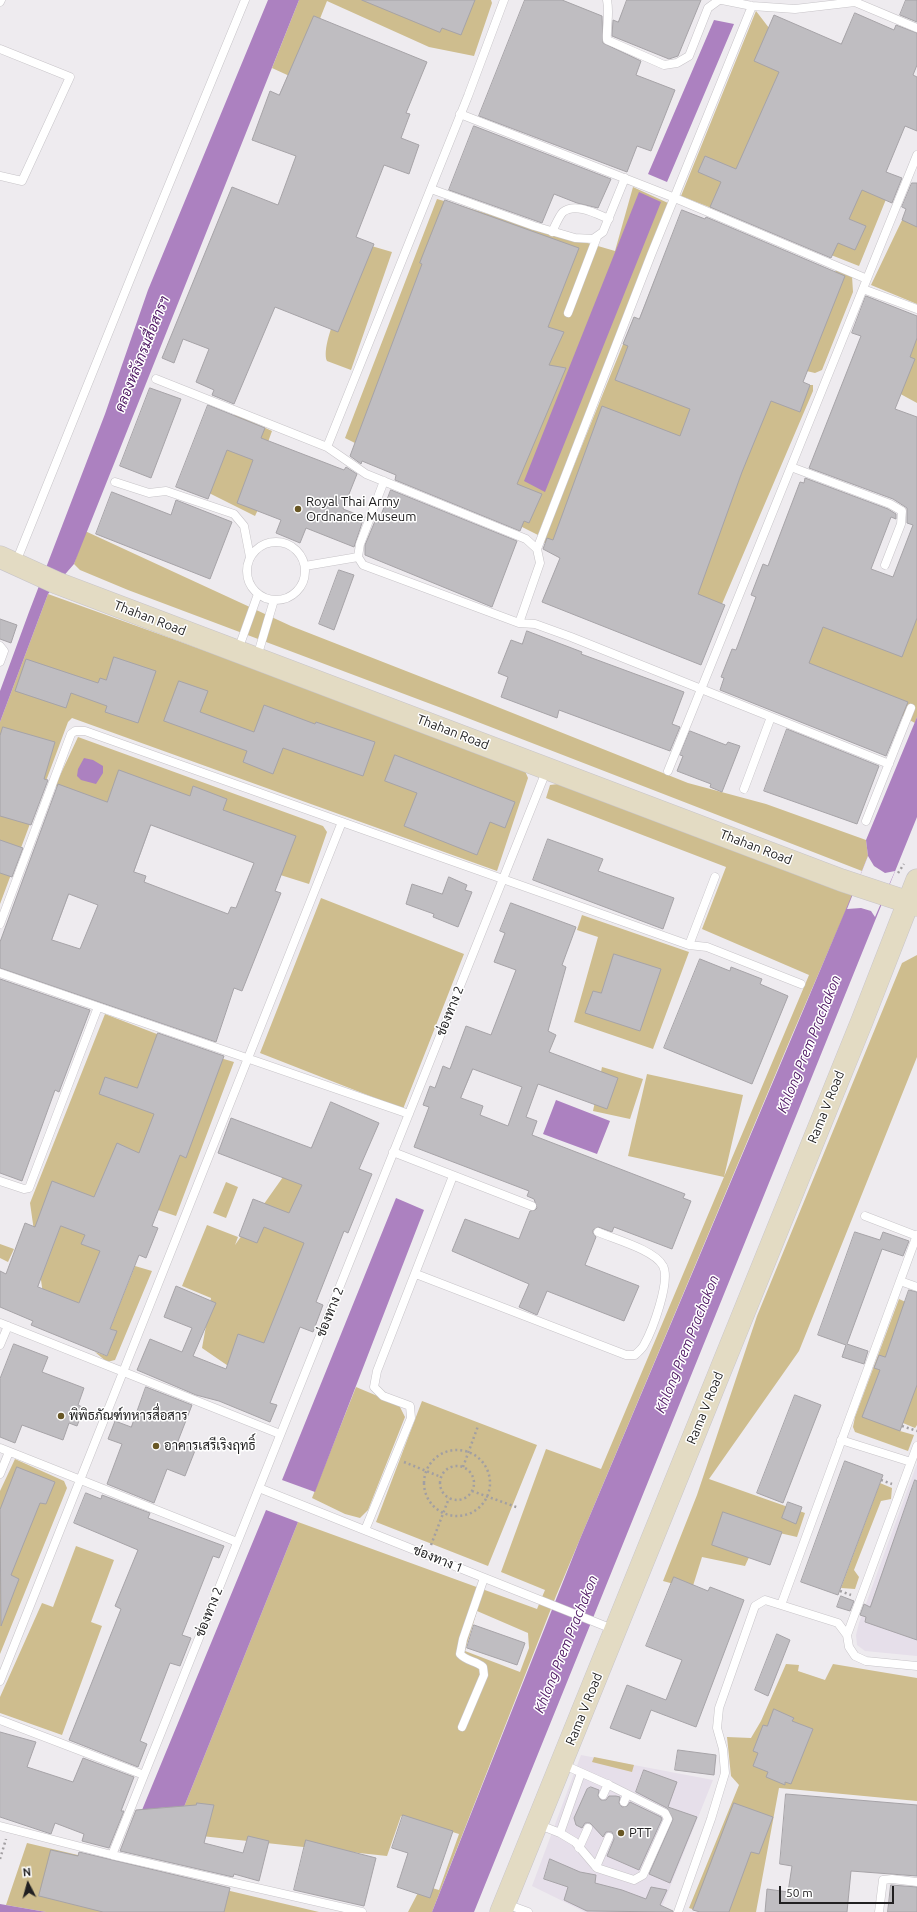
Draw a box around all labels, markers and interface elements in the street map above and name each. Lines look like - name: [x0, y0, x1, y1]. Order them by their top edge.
- water label: คลองหลังกรมสื่อสารฯ: [111, 294, 173, 414]
- place label: Royal Thai Army Ordnance Museum: [306, 494, 416, 525]
- marker: Royal Thai Army Ordnance Museum: [293, 504, 303, 514]
- street label: Thahan Road: [112, 597, 188, 639]
- street label: Thahan Road: [415, 711, 491, 753]
- street label: Thahan Road: [718, 826, 794, 868]
- water label: Khlong Prem Prachakon: [774, 973, 844, 1115]
- street label: ช่องทาง 2: [433, 984, 467, 1038]
- street label: Rama V Road: [804, 1068, 848, 1146]
- water label: Khlong Prem Prachakon: [652, 1273, 722, 1415]
- street label: ช่องทาง 2: [313, 1285, 347, 1339]
- street label: Rama V Road: [683, 1369, 727, 1447]
- place label: พิพิธภัณฑ์ทหารสื่อสาร: [69, 1408, 187, 1424]
- marker: พิพิธภัณฑ์ทหารสื่อสาร: [56, 1411, 66, 1421]
- place label: อาคารเสรีเริงฤทธิ์: [164, 1438, 256, 1454]
- marker: อาคารเสรีเริงฤทธิ์: [151, 1441, 161, 1451]
- street label: ช่องทาง 1: [411, 1542, 465, 1576]
- water label: Khlong Prem Prachakon: [531, 1573, 601, 1715]
- street label: ช่องทาง 2: [192, 1585, 226, 1639]
- street label: Rama V Road: [562, 1670, 606, 1748]
- place label: PTT: [629, 1825, 652, 1841]
- marker: PTT: [616, 1828, 626, 1838]
- north arrow: [8, 1864, 48, 1904]
- text: N: [22, 1866, 31, 1878]
- scale bar: [781, 1878, 896, 1904]
- text: 50 m: [786, 1886, 813, 1899]

